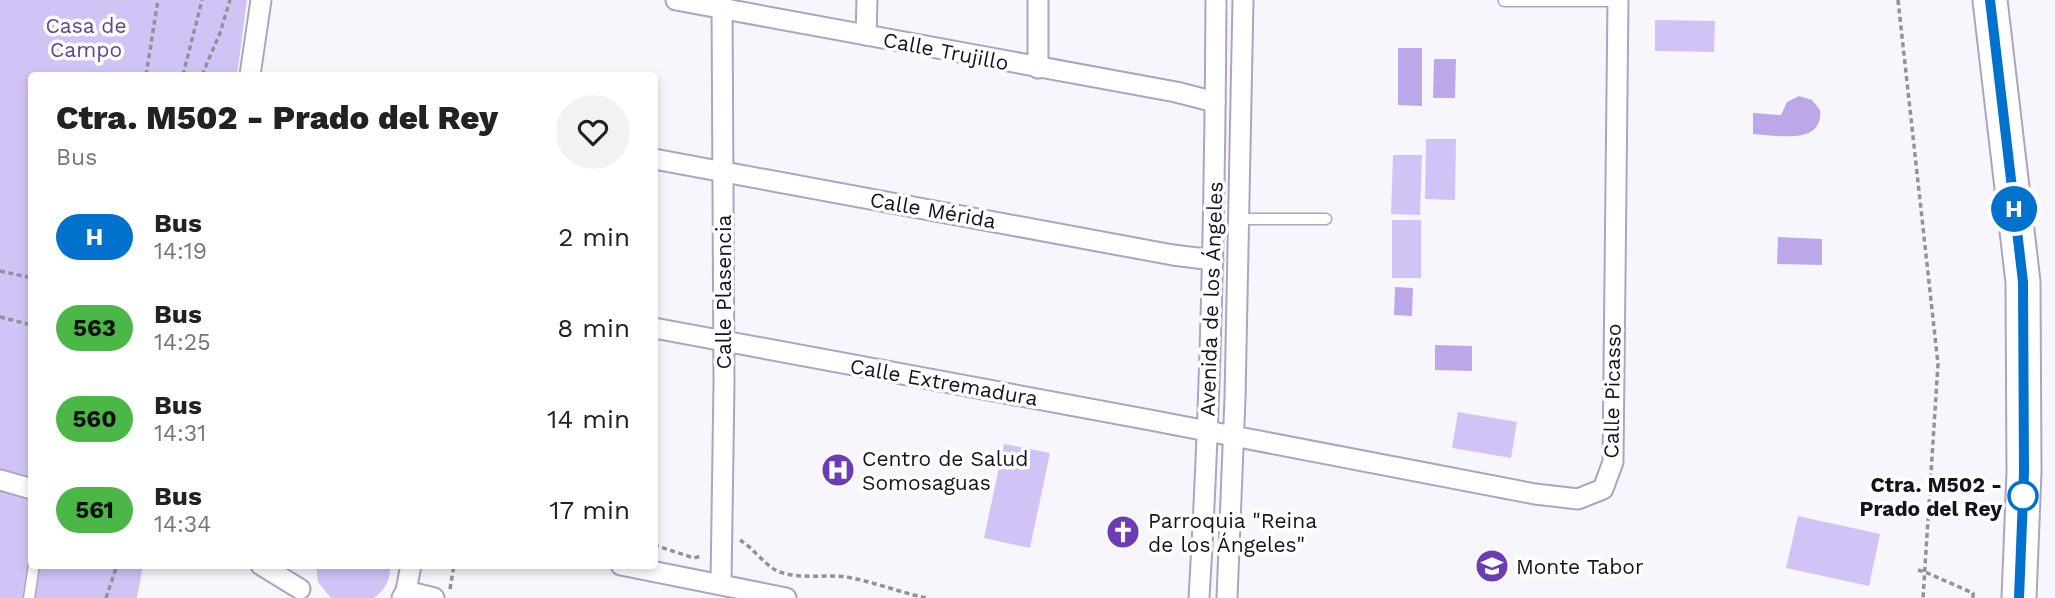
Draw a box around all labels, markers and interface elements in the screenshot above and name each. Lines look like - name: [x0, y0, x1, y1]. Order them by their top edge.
- park label: Casa de Campo: [45, 13, 127, 62]
- street label: Calle Trujillo: [881, 27, 1011, 75]
- button: heart: [556, 95, 630, 169]
- text: Ctra. M502 - Prado del Rey: [56, 98, 498, 137]
- text: Bus: [56, 144, 97, 171]
- street label: Avenida de los Ángeles: [1194, 181, 1228, 417]
- line badge: H: [1991, 186, 2037, 232]
- street label: Calle Mérida: [868, 187, 998, 233]
- text: H: [2005, 195, 2023, 223]
- text: Bus: [154, 208, 202, 238]
- street label: Calle Plasencia: [711, 214, 736, 369]
- text: 2 min: [558, 222, 630, 252]
- text: H: [86, 223, 103, 251]
- text: 14:19: [154, 238, 207, 265]
- text: Bus: [154, 299, 202, 329]
- text: 8 min: [557, 313, 630, 343]
- text: 563: [73, 314, 116, 342]
- street label: Calle Picasso: [1598, 323, 1626, 459]
- text: 14:25: [154, 329, 211, 356]
- street label: Calle Extremadura: [848, 353, 1040, 411]
- text: Bus: [154, 390, 202, 420]
- text: 14 min: [547, 404, 630, 434]
- text: 560: [72, 405, 117, 433]
- text: 14:31: [154, 420, 206, 447]
- place label: Centro de Salud Somosaguas: [862, 446, 1028, 495]
- hospital icon: Centro de Salud Somosaguas: [819, 451, 857, 489]
- place label: Ctra. M502 - Prado del Rey: [1859, 472, 2002, 521]
- text: Bus: [154, 481, 202, 511]
- marker: Ctra. M502 - Prado del Rey: [2008, 481, 2038, 511]
- text: 17 min: [549, 495, 630, 525]
- text: 561: [75, 496, 114, 524]
- place label: Parroquia "Reina de los Ángeles": [1148, 508, 1317, 557]
- text: 14:34: [154, 511, 211, 538]
- church icon: Parroquia "Reina de los Ángeles": [1104, 513, 1142, 551]
- school or university icon: Monte Tabor: [1473, 547, 1511, 585]
- place label: Monte Tabor: [1516, 554, 1644, 579]

